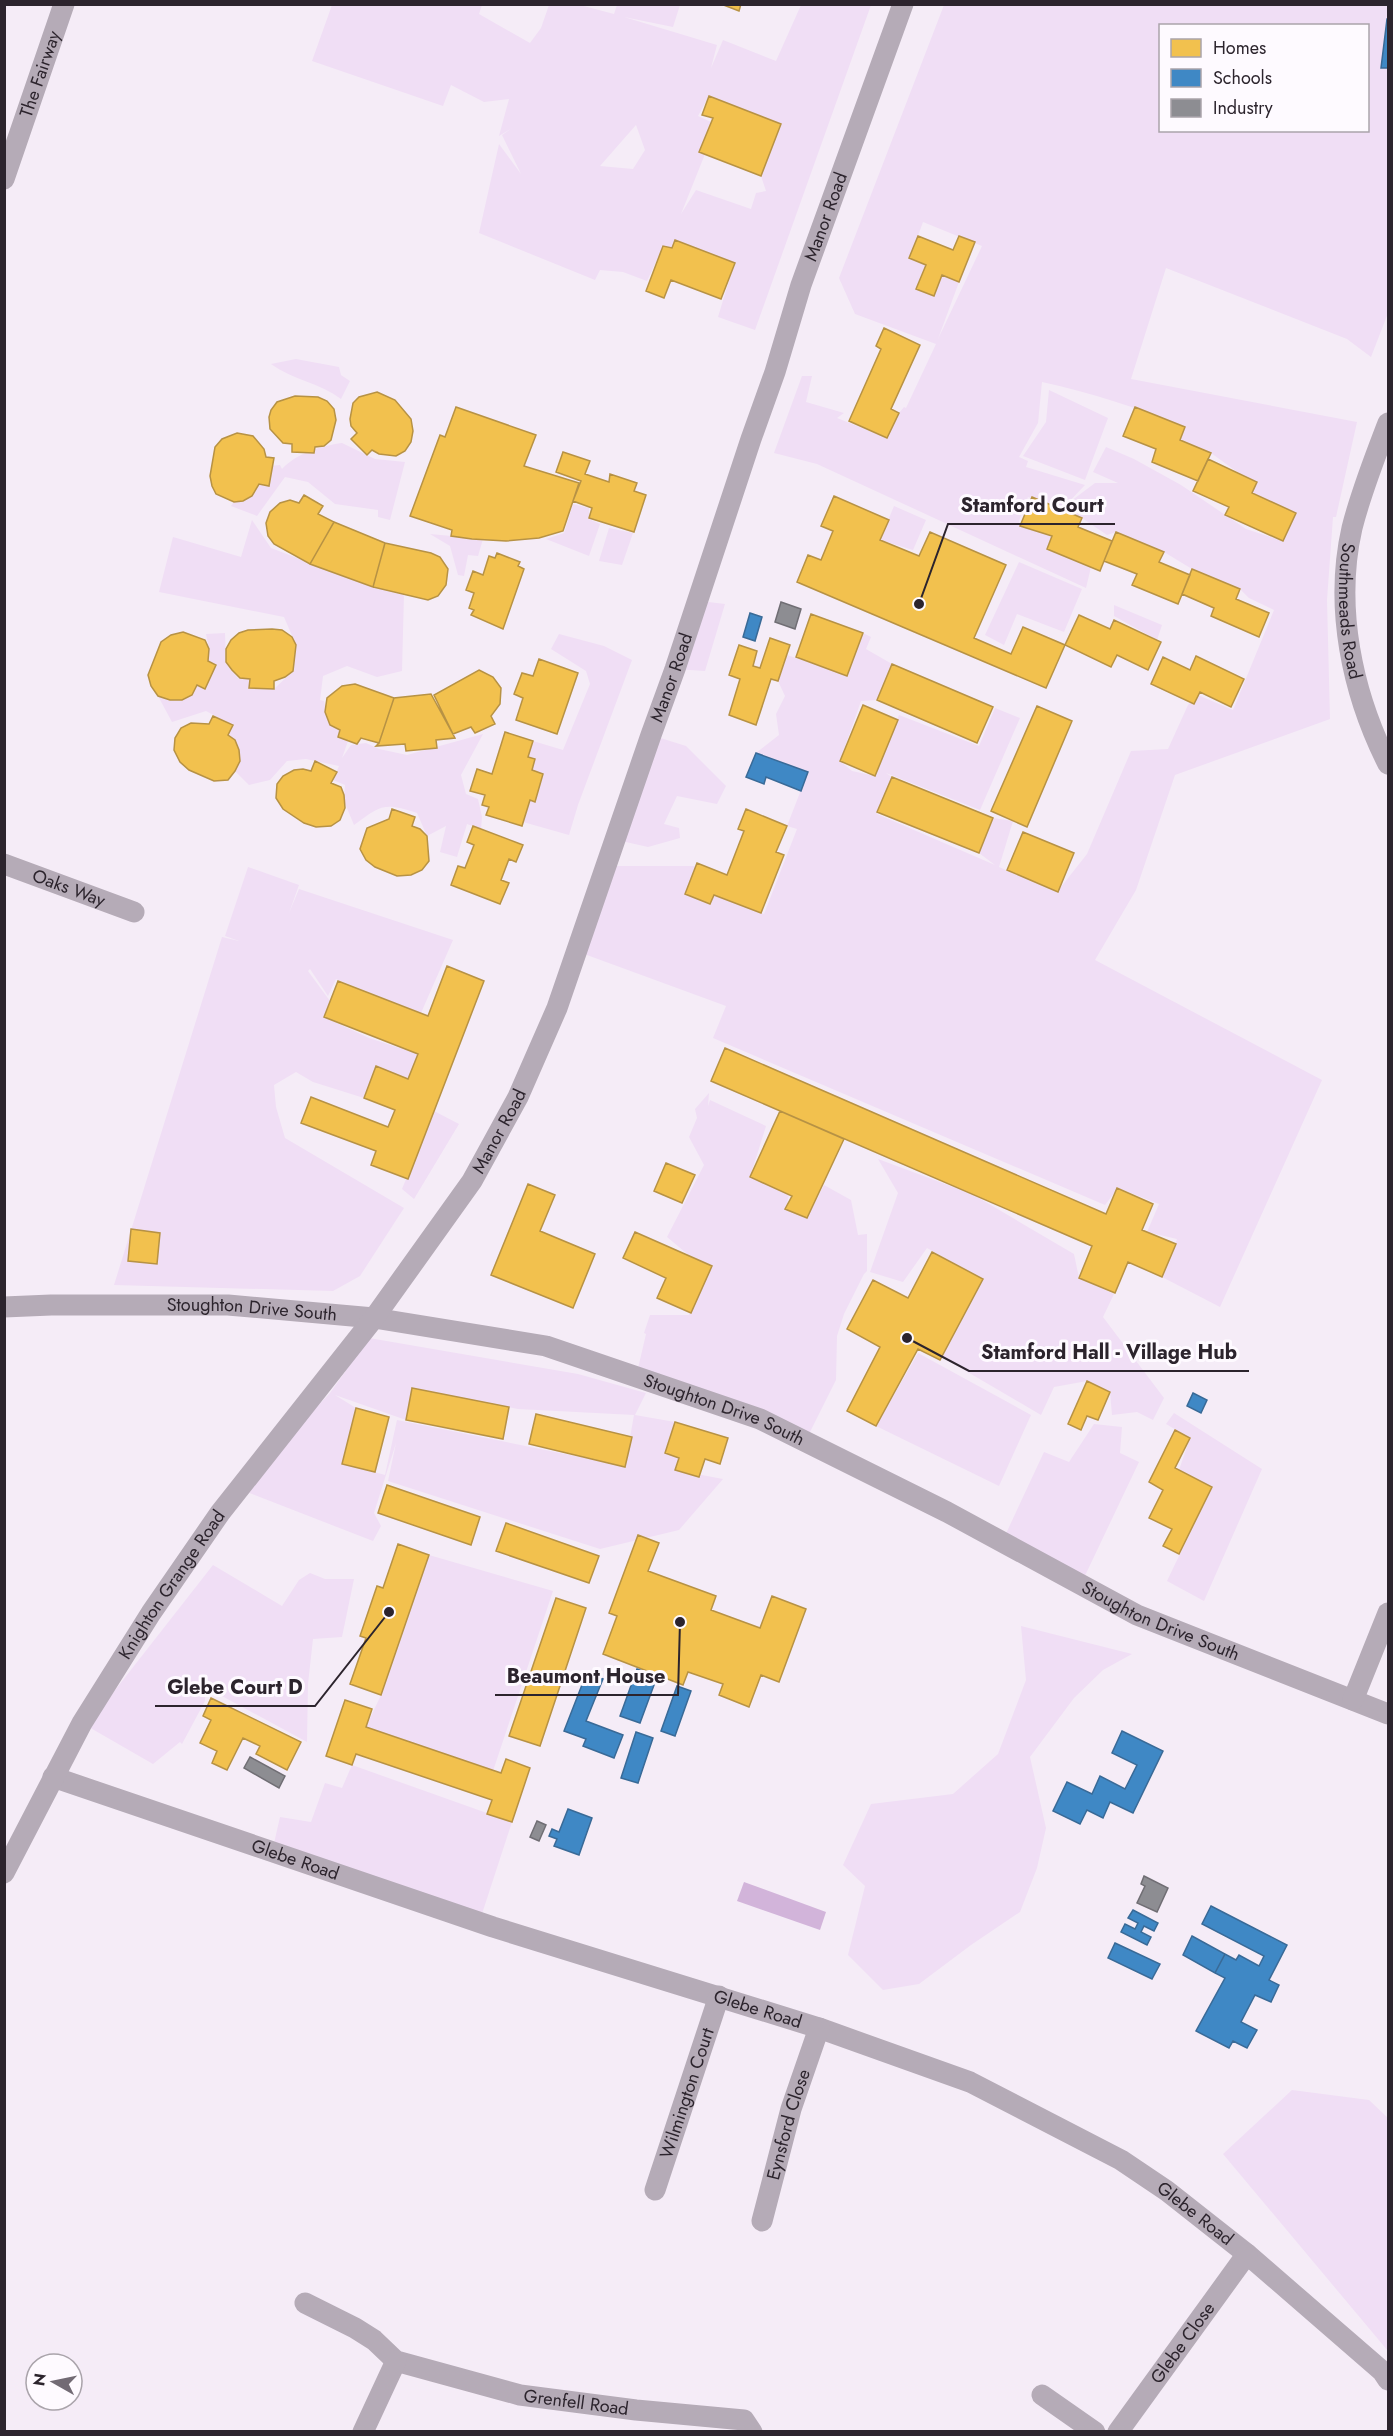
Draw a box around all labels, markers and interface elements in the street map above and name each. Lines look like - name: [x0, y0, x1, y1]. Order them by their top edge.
- legend: [1159, 24, 1369, 132]
- street label: The Fairway: [13, 27, 67, 121]
- text: Homes: [1213, 35, 1266, 61]
- text: Schools: [1213, 65, 1272, 91]
- text: Industry: [1213, 95, 1273, 121]
- street label: Manor Road: [798, 169, 854, 265]
- callout: Stamford Court: [948, 486, 1115, 524]
- text: Stamford Court: [960, 491, 1104, 520]
- street label: Southmeads Road: [1332, 541, 1369, 682]
- street label: Manor Road: [644, 630, 699, 726]
- street label: Oaks Way: [29, 863, 109, 913]
- street label: Manor Road: [465, 1085, 533, 1178]
- street label: Stoughton Drive South: [167, 1292, 338, 1328]
- callout: Stamford Hall - Village Hub: [969, 1333, 1249, 1371]
- text: Stamford Hall - Village Hub: [981, 1338, 1237, 1367]
- street label: Stoughton Drive South: [640, 1367, 809, 1452]
- street label: Knighton Grange Road: [112, 1505, 231, 1664]
- street label: Stoughton Drive South: [1077, 1574, 1243, 1667]
- callout: Beaumont House: [495, 1657, 678, 1695]
- text: Beaumont House: [507, 1662, 665, 1691]
- callout: Glebe Court D: [155, 1668, 315, 1706]
- text: Glebe Court D: [167, 1673, 303, 1702]
- street label: Glebe Road: [248, 1833, 343, 1887]
- street label: Glebe Road: [710, 1983, 805, 2035]
- street label: Wilmington Court: [653, 2024, 721, 2162]
- street label: Eynsford Close: [760, 2066, 817, 2183]
- street label: Glebe Road: [1152, 2175, 1239, 2252]
- street label: Glebe Close: [1144, 2297, 1221, 2389]
- north arrow: [24, 2352, 84, 2412]
- text: N: [27, 2372, 52, 2388]
- street label: Grenfell Road: [522, 2383, 630, 2422]

